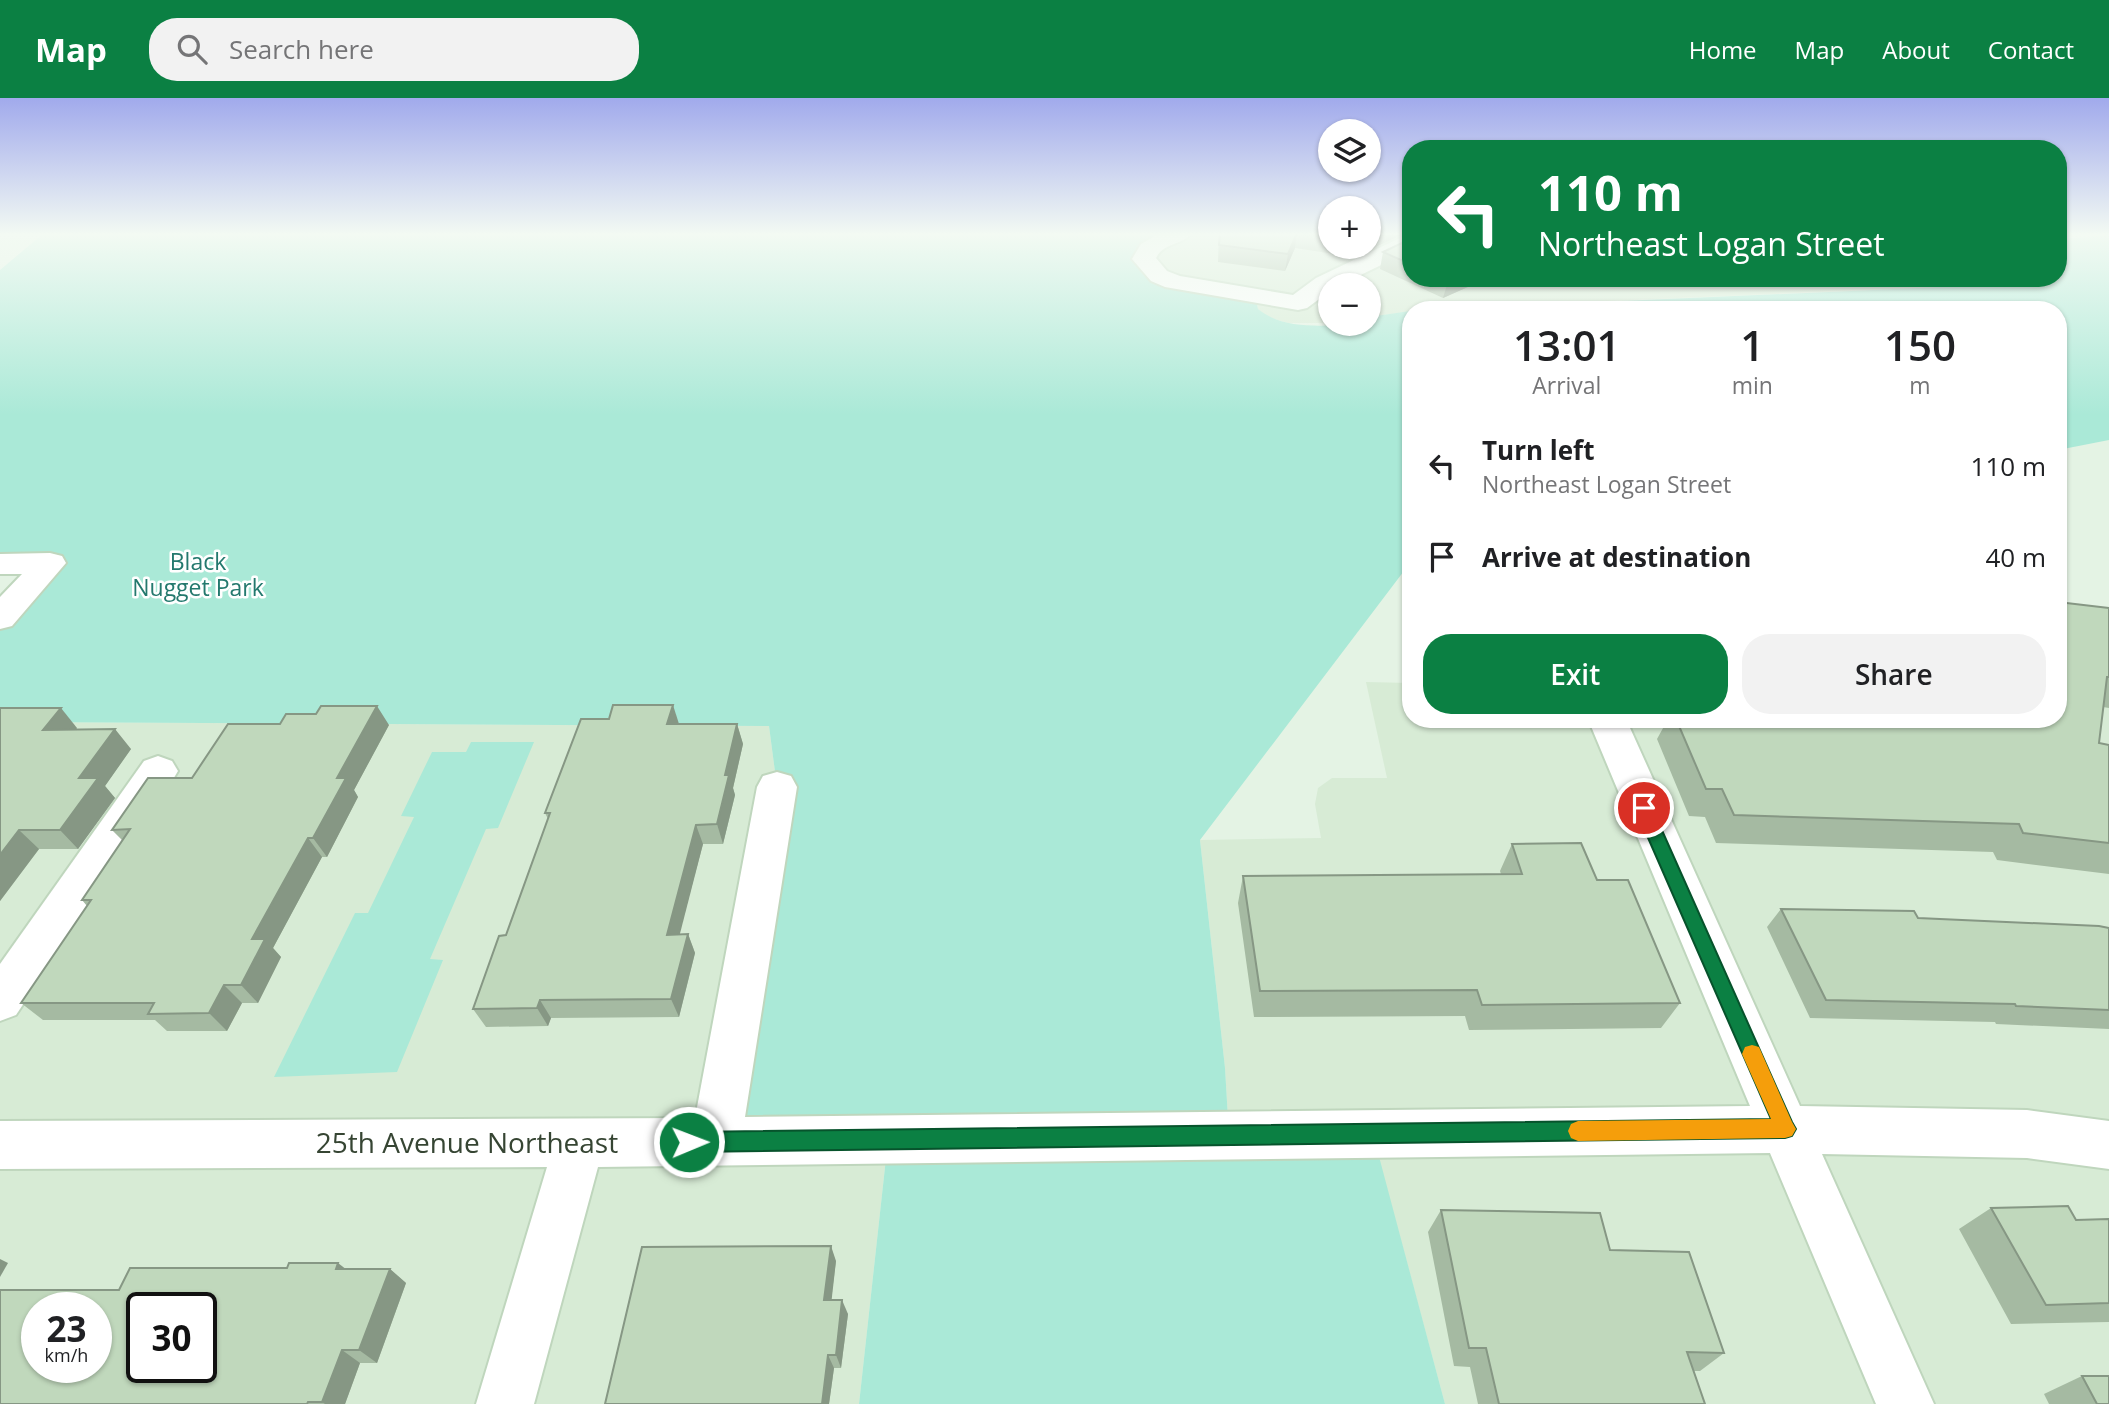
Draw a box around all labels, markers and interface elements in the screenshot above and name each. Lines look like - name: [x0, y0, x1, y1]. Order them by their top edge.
- search box: [149, 18, 639, 81]
- text: Map: [35, 27, 107, 72]
- icon: search: [173, 30, 211, 68]
- text: Search here: [229, 31, 374, 67]
- text: Home: [1689, 33, 1757, 66]
- text: Map: [1795, 33, 1844, 66]
- text: About: [1882, 33, 1950, 66]
- text: Contact: [1988, 33, 2074, 66]
- map controls: [1318, 119, 1381, 336]
- button: layers: [1318, 119, 1381, 182]
- text: 110 m: [1538, 159, 1683, 225]
- icon: left: [1423, 168, 1514, 259]
- button: +: [1318, 196, 1381, 259]
- text: Northeast Logan Street: [1538, 222, 1885, 265]
- button: −: [1318, 273, 1381, 336]
- text: 13:01: [1513, 316, 1621, 373]
- text: 1: [1740, 316, 1764, 373]
- text: 150: [1884, 316, 1956, 373]
- text: Arrival: [1532, 369, 1601, 401]
- text: min: [1732, 369, 1773, 401]
- text: m: [1909, 369, 1931, 401]
- text: Turn left: [1482, 432, 1594, 468]
- icon: left: [1423, 447, 1461, 485]
- text: 110 m: [1971, 448, 2046, 484]
- text: Northeast Logan Street: [1482, 468, 1731, 500]
- icon: arrive: [1423, 538, 1461, 576]
- text: Arrive at destination: [1482, 539, 1751, 575]
- text: 40 m: [1985, 539, 2046, 575]
- park label: Black Nugget Park: [132, 545, 264, 603]
- button: Exit: [1423, 634, 1728, 714]
- button: Share: [1742, 634, 2046, 714]
- pin: [1614, 778, 1674, 838]
- icon: arrive: [1625, 789, 1663, 827]
- position arrow: [652, 1105, 726, 1179]
- street label: 25th Avenue Northeast: [316, 1123, 618, 1161]
- speed limit sign: 30: [126, 1292, 217, 1383]
- text: 23: [46, 1305, 87, 1352]
- text: km/h: [45, 1343, 88, 1367]

